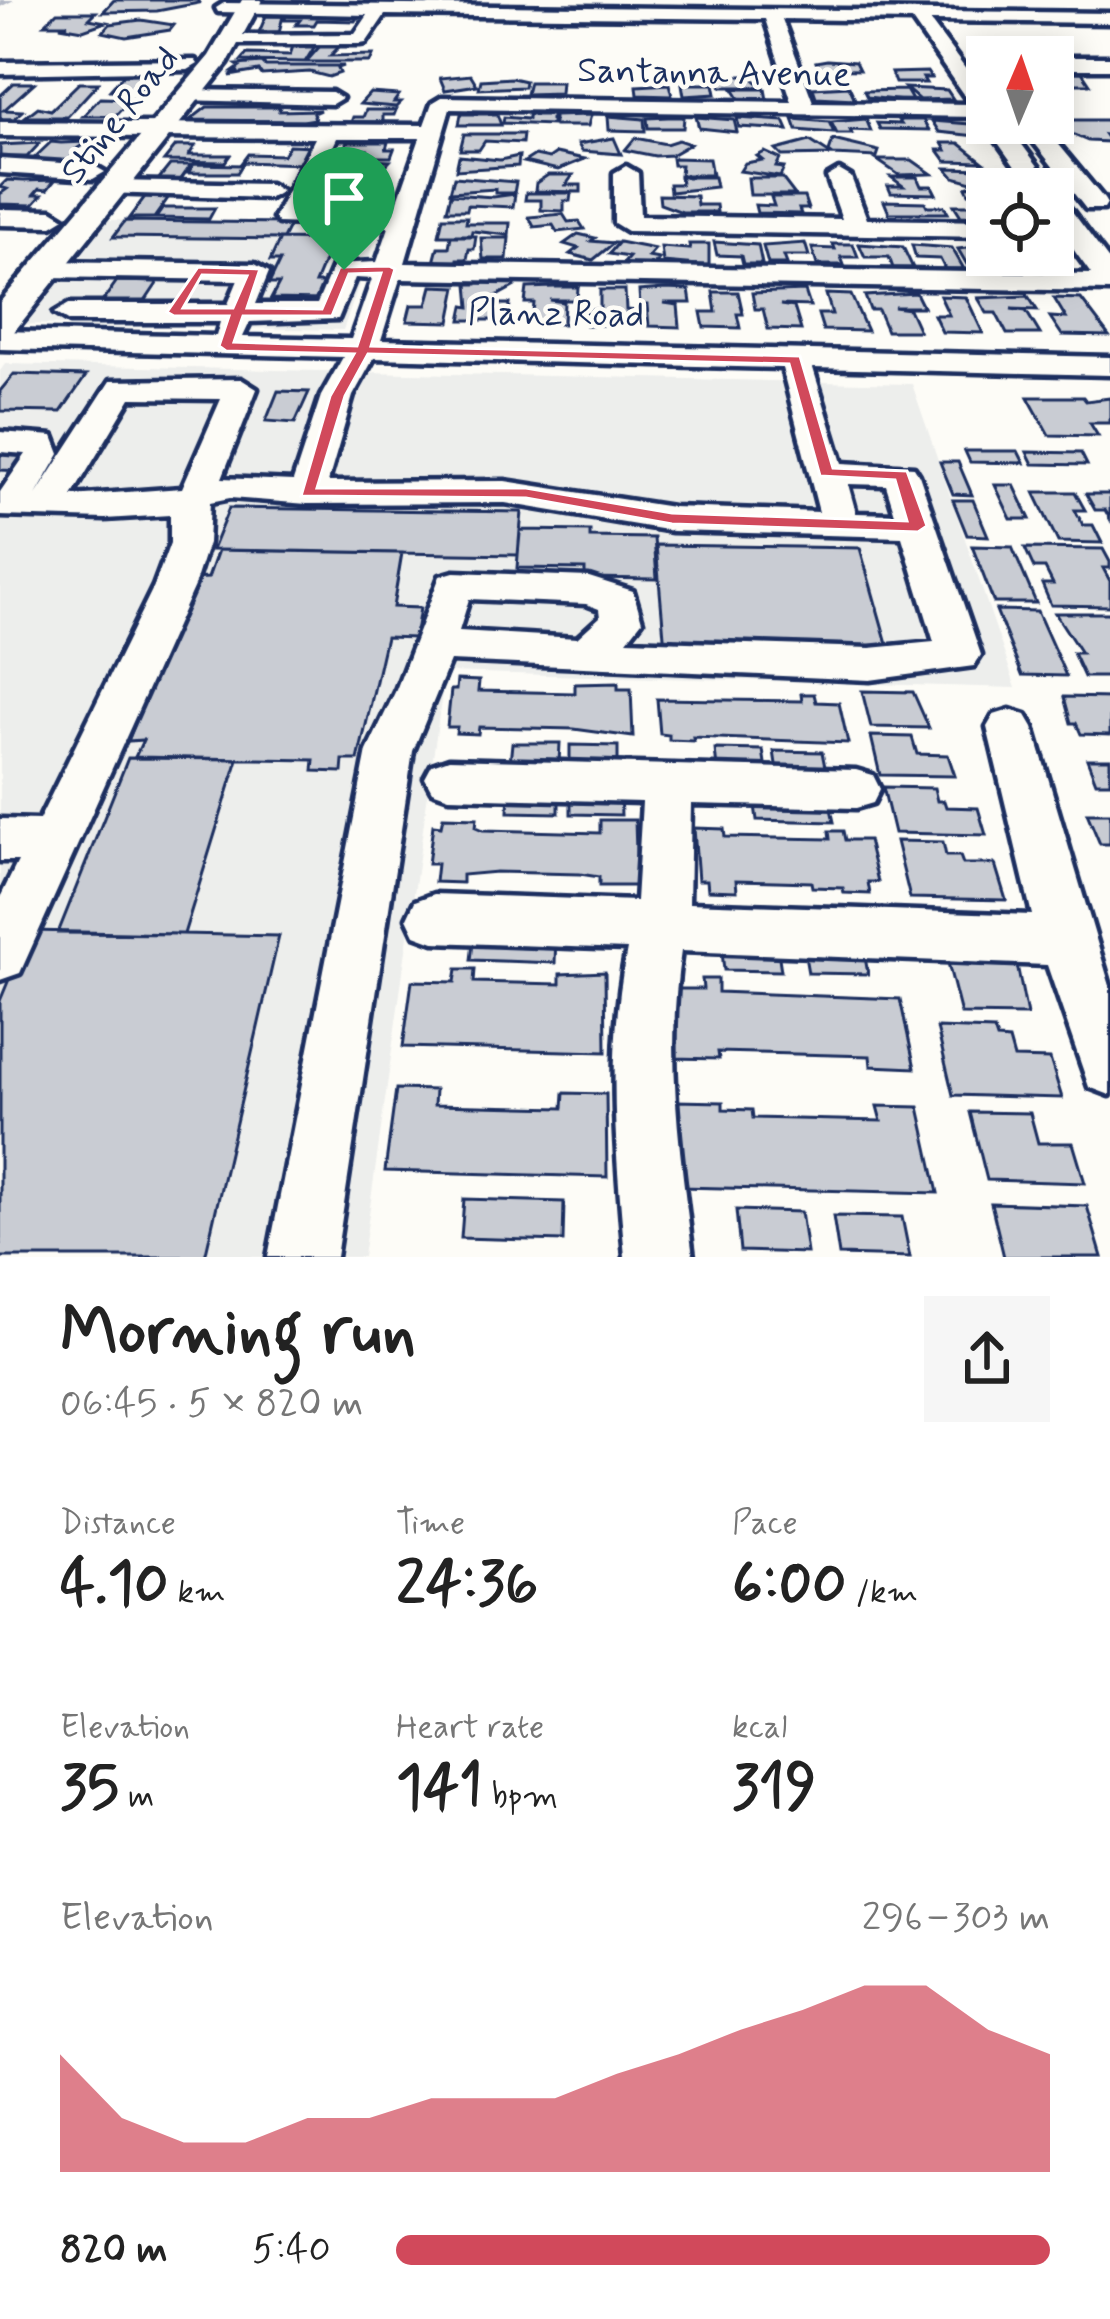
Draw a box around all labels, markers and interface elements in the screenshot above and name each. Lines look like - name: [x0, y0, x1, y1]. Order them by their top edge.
- north arrow: [966, 36, 1074, 144]
- map controls: [966, 36, 1074, 276]
- street label: Stine Road: [51, 37, 191, 195]
- street label: Santanna Avenue: [577, 48, 851, 100]
- pin: [293, 147, 395, 270]
- icon: arrive: [311, 165, 377, 231]
- button: locate: [966, 168, 1074, 276]
- street label: Planz Road: [467, 290, 645, 340]
- text: Morning run: [60, 1291, 416, 1377]
- button: share: [924, 1296, 1050, 1422]
- text: 06:45 · 5 × 820 m: [60, 1379, 363, 1430]
- text: Distance: [60, 1502, 176, 1546]
- text: Time: [396, 1502, 465, 1546]
- text: Pace: [732, 1502, 798, 1546]
- text: 4.10: [60, 1546, 169, 1625]
- text: 24:36: [396, 1546, 538, 1625]
- text: 6:00: [732, 1546, 847, 1625]
- text: km: [169, 1571, 226, 1615]
- text: /km: [847, 1571, 918, 1615]
- text: Elevation: [60, 1706, 190, 1750]
- text: Heart rate: [396, 1706, 544, 1750]
- text: kcal: [732, 1706, 787, 1750]
- text: 35: [60, 1750, 119, 1829]
- text: 141: [396, 1750, 483, 1829]
- text: 319: [732, 1750, 816, 1829]
- text: m: [119, 1775, 154, 1819]
- text: bpm: [483, 1775, 558, 1819]
- text: Elevation: [60, 1893, 214, 1944]
- text: 296–303 m: [862, 1893, 1050, 1944]
- text: 820 m: [60, 2225, 168, 2276]
- text: 5:40: [252, 2225, 331, 2276]

